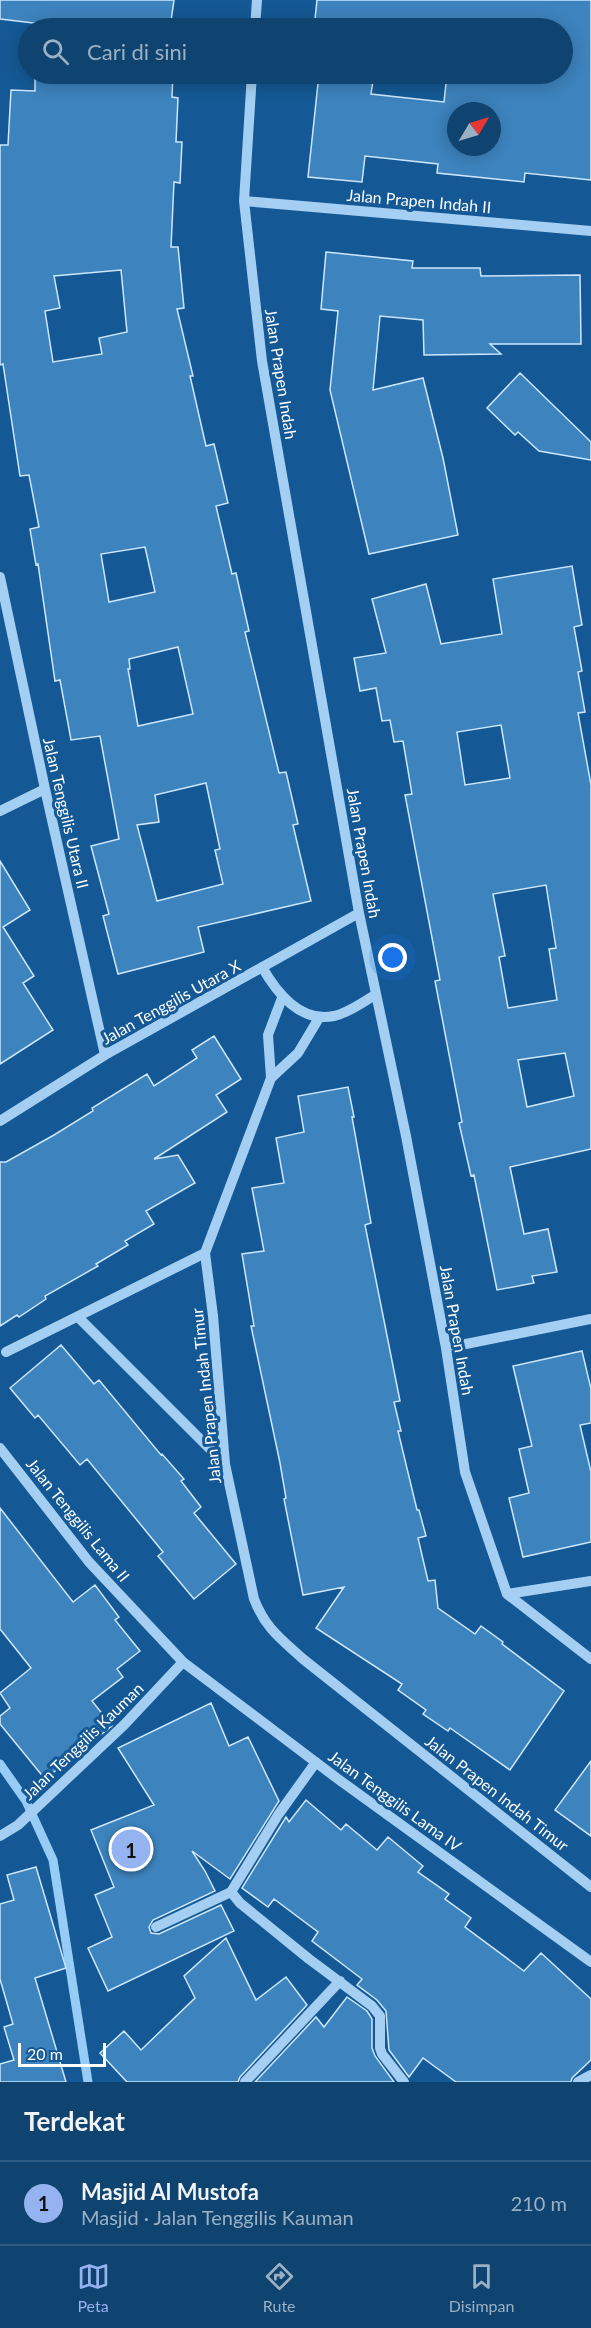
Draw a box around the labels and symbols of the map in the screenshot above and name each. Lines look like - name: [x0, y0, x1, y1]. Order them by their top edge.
- north arrow: [447, 102, 501, 156]
- street label: Jalan Prapen Indah II: [346, 185, 492, 216]
- street label: Jalan Prapen Indah: [262, 307, 301, 441]
- street label: Jalan Tenggilis Utara II: [40, 735, 93, 890]
- street label: Jalan Prapen Indah: [344, 786, 385, 919]
- your location: [378, 943, 407, 972]
- street label: Jalan Tenggilis Utara X: [98, 955, 244, 1048]
- street label: Jalan Prapen Indah: [437, 1263, 478, 1396]
- street label: Jalan Prapen Indah Timur: [187, 1307, 224, 1485]
- street label: Jalan Tenggilis Lama II: [23, 1454, 134, 1585]
- street label: Jalan Tenggilis Kauman: [18, 1678, 147, 1803]
- street label: Jalan Prapen Indah Timur: [422, 1731, 573, 1855]
- street label: Jalan Tenggilis Lama IV: [325, 1746, 465, 1855]
- pin: 1: [112, 1826, 150, 1872]
- scale bar: [18, 2040, 106, 2068]

